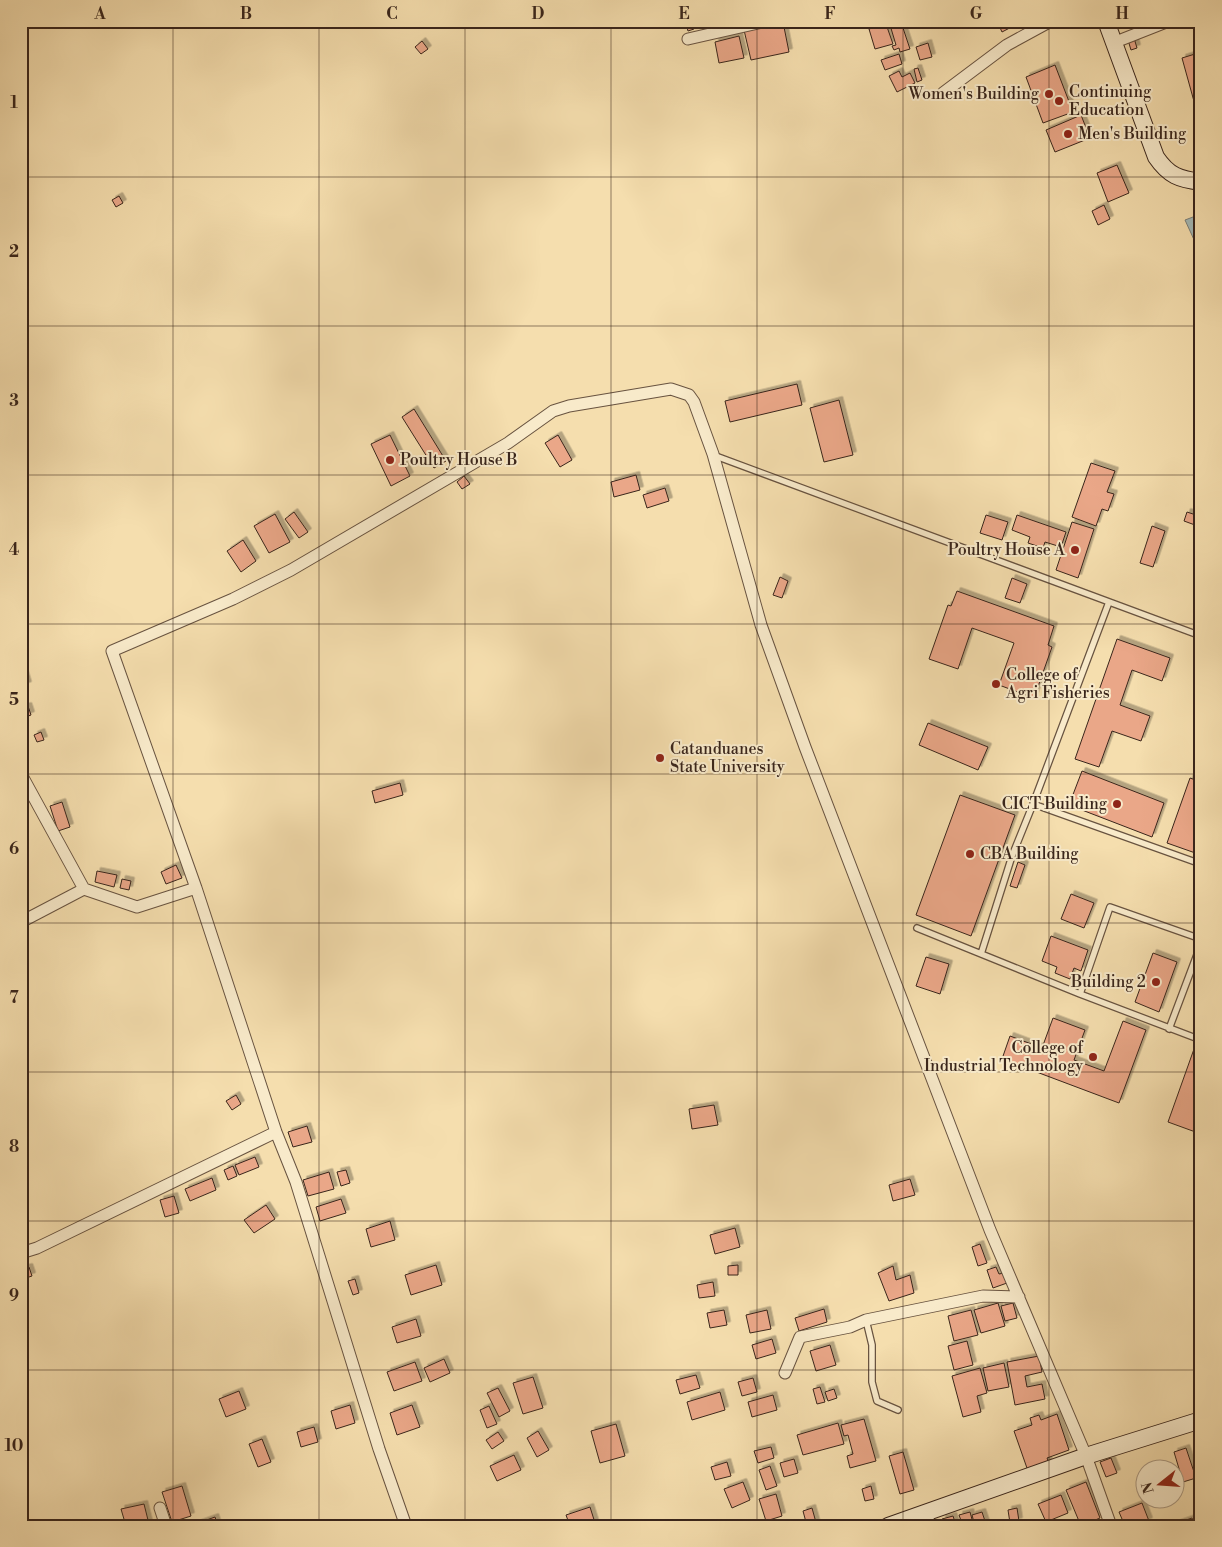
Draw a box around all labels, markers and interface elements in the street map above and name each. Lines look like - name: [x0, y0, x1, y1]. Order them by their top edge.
- text: A: [93, 4, 106, 24]
- text: B: [240, 4, 252, 24]
- text: C: [386, 4, 398, 24]
- text: D: [532, 4, 545, 24]
- text: E: [678, 4, 690, 24]
- text: F: [824, 4, 836, 24]
- text: G: [970, 4, 983, 24]
- text: H: [1115, 4, 1129, 24]
- place label: Continuing Education: [1069, 82, 1152, 120]
- place label: Women's Building: [907, 84, 1040, 104]
- marker: Women's Building: [1043, 88, 1055, 100]
- text: 1: [10, 93, 18, 113]
- marker: Continuing Education: [1053, 95, 1065, 107]
- place label: Men's Building: [1078, 124, 1187, 144]
- marker: Men's Building: [1062, 128, 1074, 140]
- text: 2: [9, 242, 19, 262]
- text: 3: [9, 391, 19, 411]
- place label: Poultry House B: [400, 450, 518, 470]
- marker: Poultry House B: [384, 454, 396, 466]
- text: 4: [9, 540, 20, 560]
- place label: Poultry House A: [948, 540, 1066, 560]
- marker: Poultry House A: [1069, 544, 1081, 556]
- place label: College of Agri Fisheries: [1005, 665, 1110, 703]
- marker: College of Agri Fisheries: [990, 678, 1002, 690]
- text: 5: [9, 690, 19, 710]
- place label: Catanduanes State University: [670, 739, 785, 777]
- marker: Catanduanes State University: [654, 752, 666, 764]
- place label: CICT Building: [1002, 794, 1108, 814]
- marker: CICT Building: [1111, 798, 1123, 810]
- text: 6: [9, 839, 19, 859]
- place label: CBA Building: [980, 844, 1079, 864]
- marker: CBA Building: [964, 848, 976, 860]
- place label: Building 2: [1070, 972, 1146, 992]
- marker: Building 2: [1150, 976, 1162, 988]
- text: 7: [9, 988, 19, 1008]
- place label: College of Industrial Technology: [924, 1038, 1084, 1076]
- marker: College of Industrial Technology: [1087, 1051, 1099, 1063]
- text: 8: [9, 1137, 19, 1157]
- text: 9: [9, 1286, 19, 1306]
- text: 10: [5, 1436, 23, 1456]
- north arrow: [1134, 1460, 1184, 1510]
- text: N: [1138, 1480, 1159, 1495]

